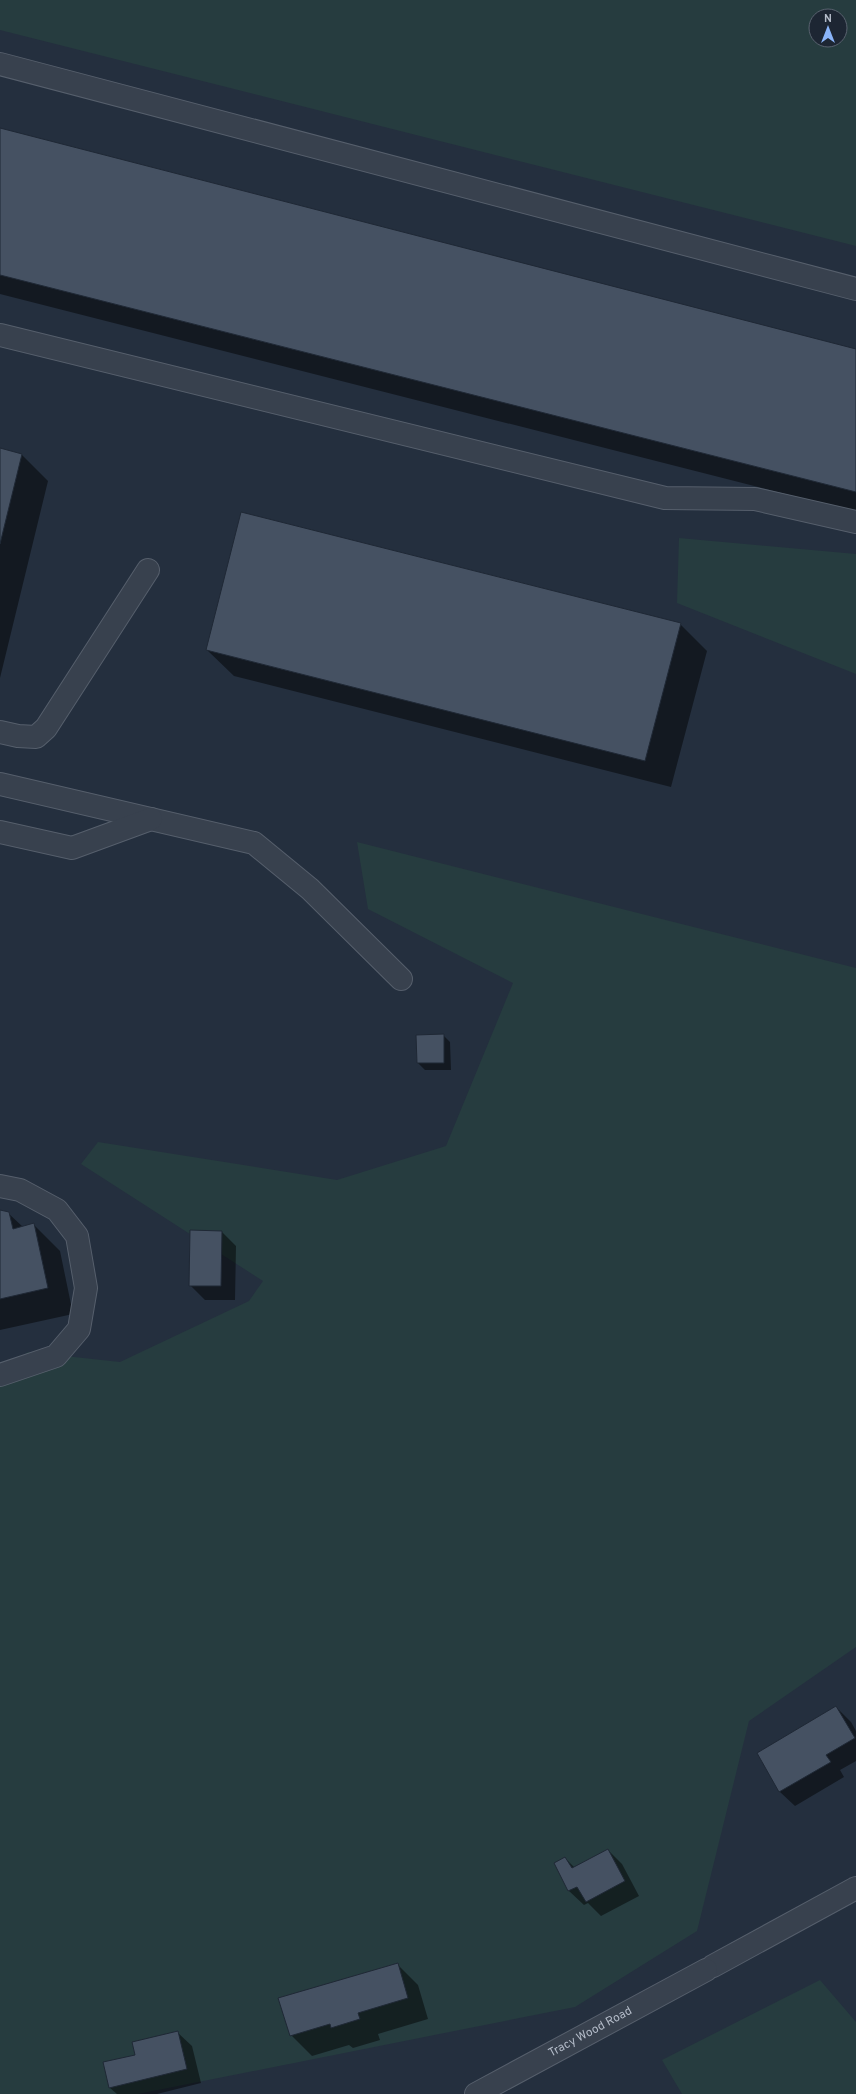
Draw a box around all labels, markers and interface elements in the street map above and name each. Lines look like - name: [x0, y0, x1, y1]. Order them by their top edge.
- north arrow: [808, 8, 848, 48]
- text: N: [824, 12, 832, 26]
- street label: Tracy Wood Road: [546, 2003, 635, 2061]

